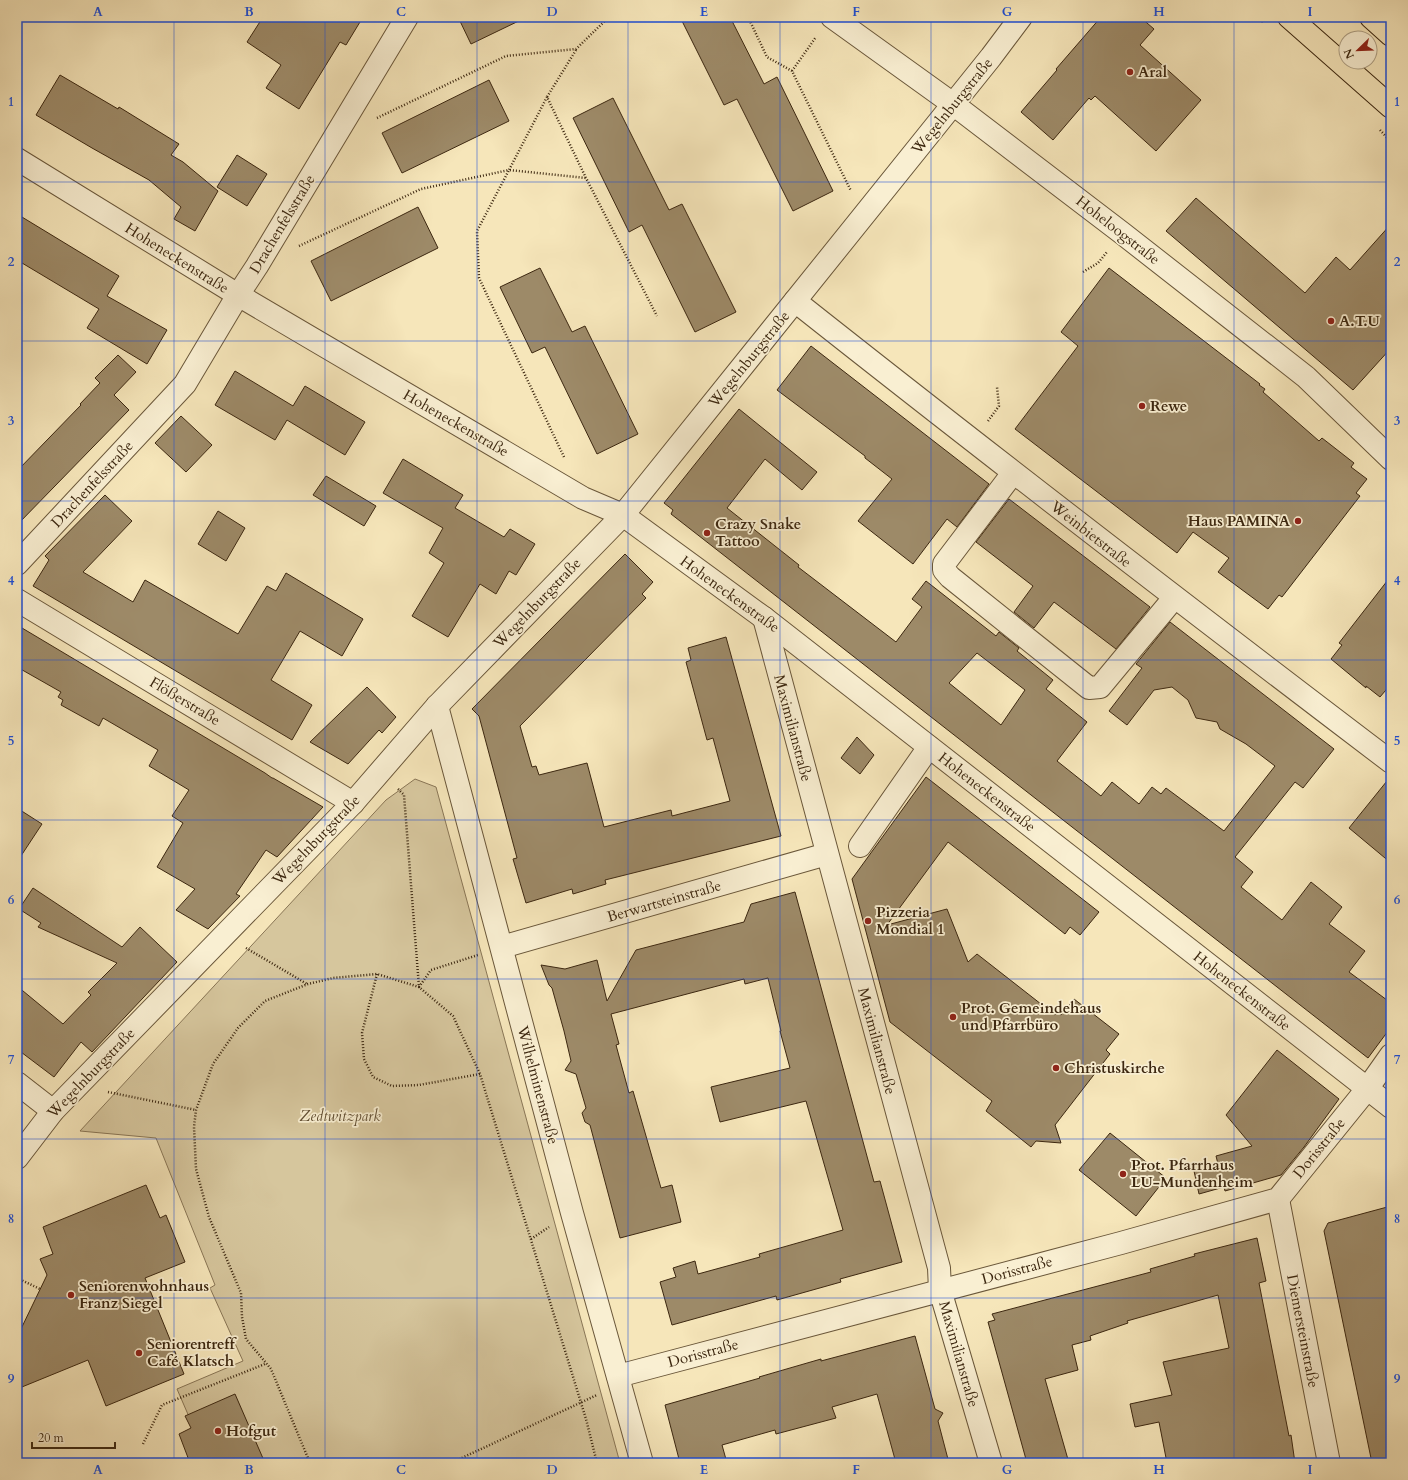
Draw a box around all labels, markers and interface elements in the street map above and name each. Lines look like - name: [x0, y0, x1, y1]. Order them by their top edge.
- text: A: [93, 3, 103, 21]
- text: B: [244, 3, 254, 21]
- text: C: [396, 3, 406, 21]
- text: D: [546, 3, 558, 21]
- text: E: [700, 3, 708, 21]
- text: F: [852, 3, 860, 21]
- text: G: [1002, 3, 1013, 21]
- text: H: [1153, 3, 1165, 21]
- text: I: [1307, 3, 1313, 21]
- north arrow: [1338, 30, 1378, 70]
- text: N: [1340, 46, 1358, 61]
- street label: Wegelnburgstraße: [906, 53, 997, 159]
- place label: Aral: [1138, 62, 1168, 82]
- marker: Aral: [1125, 67, 1135, 77]
- text: 1: [8, 93, 14, 111]
- text: 1: [1394, 93, 1400, 111]
- street label: Drachenfelsstraße: [245, 171, 320, 277]
- street label: Hoheloogstraße: [1072, 191, 1164, 269]
- street label: Hoheneckenstraße: [121, 218, 233, 298]
- text: 2: [8, 253, 15, 271]
- text: 2: [1394, 253, 1401, 271]
- street label: Wegelnburgstraße: [703, 306, 794, 412]
- place label: A.T.U: [1339, 311, 1381, 331]
- marker: A.T.U: [1326, 316, 1336, 326]
- street label: Hoheneckenstraße: [400, 385, 513, 461]
- place label: Rewe: [1150, 396, 1187, 416]
- marker: Rewe: [1137, 401, 1147, 411]
- text: 3: [8, 412, 15, 430]
- text: 3: [1394, 412, 1401, 430]
- street label: Drachenfelsstraße: [46, 436, 138, 532]
- street label: Weinbietstraße: [1046, 496, 1136, 572]
- place label: Haus PAMINA: [1188, 511, 1291, 531]
- place label: Crazy Snake Tattoo: [715, 514, 801, 551]
- marker: Haus PAMINA: [1293, 516, 1303, 526]
- marker: Crazy Snake Tattoo: [702, 528, 712, 538]
- street label: Hoheneckenstraße: [676, 551, 784, 637]
- street label: Wegelnburgstraße: [488, 553, 586, 653]
- text: 4: [8, 572, 15, 590]
- text: 4: [1394, 572, 1401, 590]
- street label: Flößerstraße: [146, 672, 224, 730]
- street label: Maximilianstraße: [769, 672, 817, 784]
- text: 5: [8, 732, 14, 750]
- text: 5: [1394, 732, 1400, 750]
- street label: Hoheneckenstraße: [934, 748, 1040, 837]
- street label: Wegelnburgstraße: [267, 790, 365, 890]
- street label: Berwartsteinstraße: [605, 875, 724, 927]
- text: 6: [8, 891, 15, 909]
- text: 6: [1394, 891, 1401, 909]
- place label: Pizzeria Mondial 1: [876, 902, 945, 939]
- marker: Pizzeria Mondial 1: [863, 916, 873, 926]
- street label: Hoheneckenstraße: [1189, 947, 1295, 1036]
- street label: Maximilianstraße: [853, 985, 901, 1097]
- place label: Prot. Gemeindehaus und Pfarrbüro: [961, 998, 1101, 1035]
- marker: Prot. Gemeindehaus und Pfarrbüro: [948, 1012, 958, 1022]
- street label: Wegelnburgstraße: [42, 1023, 140, 1123]
- street label: Wilhelminenstraße: [512, 1023, 563, 1147]
- text: 7: [8, 1051, 15, 1069]
- text: 7: [1394, 1051, 1401, 1069]
- place label: Christuskirche: [1064, 1058, 1165, 1078]
- marker: Christuskirche: [1051, 1063, 1061, 1073]
- park label: Zedtwitzpark: [299, 1106, 381, 1126]
- street label: Dorisstraße: [1288, 1113, 1350, 1182]
- place label: Prot. Pfarrhaus LU-Mundenheim: [1131, 1155, 1253, 1192]
- marker: Prot. Pfarrhaus LU-Mundenheim: [1118, 1169, 1128, 1179]
- text: 8: [8, 1210, 14, 1228]
- text: 8: [1394, 1210, 1400, 1228]
- street label: Dorisstraße: [979, 1251, 1055, 1289]
- street label: Diemersteinstraße: [1282, 1273, 1324, 1390]
- place label: Seniorenwohnhaus Franz Siegel: [79, 1276, 209, 1313]
- marker: Seniorenwohnhaus Franz Siegel: [66, 1290, 76, 1300]
- street label: Maximilianstraße: [934, 1299, 984, 1410]
- place label: Seniorentreff Café Klatsch: [147, 1334, 238, 1371]
- street label: Dorisstraße: [665, 1334, 741, 1372]
- marker: Seniorentreff Café Klatsch: [134, 1348, 144, 1358]
- text: 9: [8, 1370, 15, 1388]
- text: 9: [1394, 1370, 1401, 1388]
- place label: Hofgut: [226, 1421, 277, 1441]
- scale bar: [32, 1424, 115, 1450]
- marker: Hofgut: [213, 1426, 223, 1436]
- text: 20 m: [38, 1430, 65, 1446]
- text: A: [93, 1461, 103, 1479]
- text: B: [244, 1461, 254, 1479]
- text: C: [396, 1461, 406, 1479]
- text: D: [546, 1461, 558, 1479]
- text: E: [700, 1461, 708, 1479]
- text: F: [852, 1461, 860, 1479]
- text: G: [1002, 1461, 1013, 1479]
- text: H: [1153, 1461, 1165, 1479]
- text: I: [1307, 1461, 1313, 1479]

